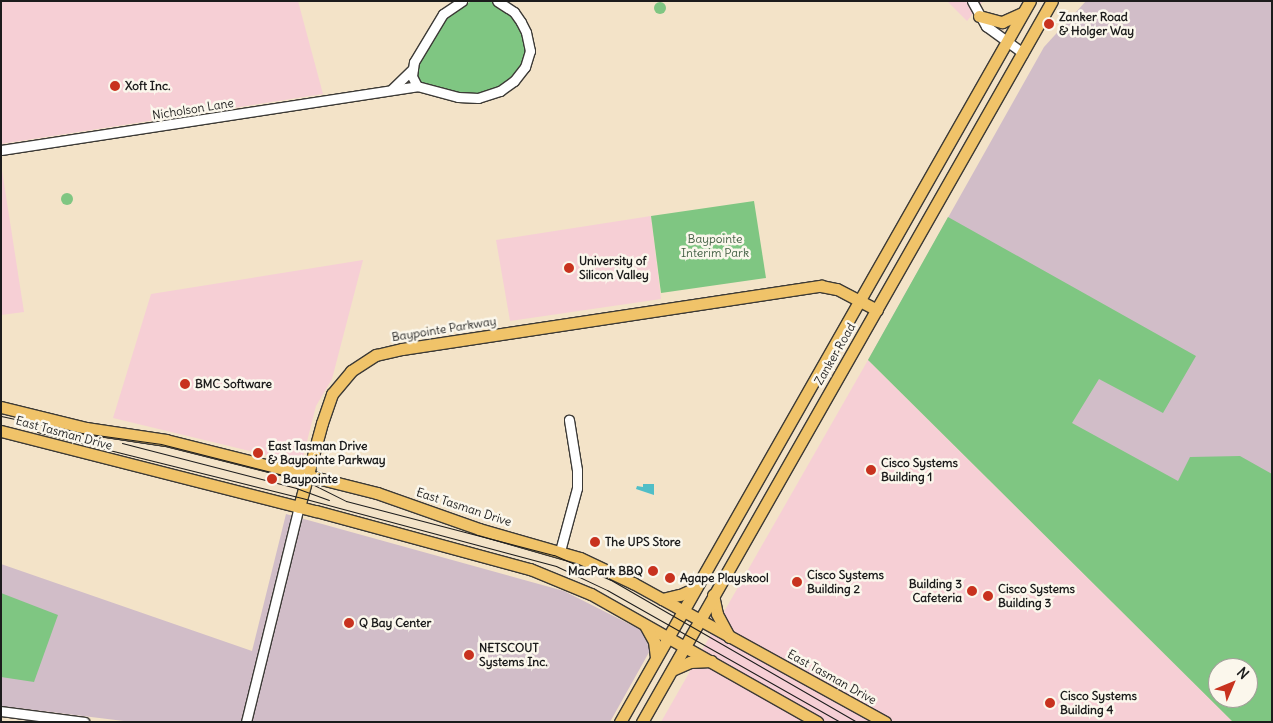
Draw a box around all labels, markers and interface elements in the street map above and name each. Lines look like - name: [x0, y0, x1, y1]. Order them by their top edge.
- place label: Zanker Road & Holger Way: [1059, 10, 1134, 38]
- marker: Zanker Road & Holger Way: [1043, 18, 1055, 30]
- place label: Xoft Inc.: [125, 79, 171, 93]
- marker: Xoft Inc.: [109, 80, 121, 92]
- street label: Nicholson Lane: [151, 95, 235, 123]
- park label: Baypointe Interim Park: [681, 232, 749, 260]
- place label: University of Silicon Valley: [579, 254, 649, 282]
- marker: University of Silicon Valley: [563, 262, 575, 274]
- street label: Baypointe Parkway: [391, 314, 497, 344]
- street label: Zanker Road: [812, 321, 858, 387]
- place label: BMC Software: [195, 377, 272, 391]
- marker: BMC Software: [179, 378, 191, 390]
- street label: East Tasman Drive: [14, 413, 114, 453]
- place label: East Tasman Drive & Baypointe Parkway: [268, 439, 386, 467]
- marker: East Tasman Drive & Baypointe Parkway: [252, 447, 264, 459]
- place label: Cisco Systems Building 1: [881, 456, 958, 484]
- marker: Cisco Systems Building 1: [865, 464, 877, 476]
- marker: Baypointe: [265, 472, 279, 486]
- place label: Baypointe: [283, 472, 338, 486]
- street label: East Tasman Drive: [414, 485, 514, 529]
- place label: The UPS Store: [605, 535, 681, 549]
- marker: The UPS Store: [589, 536, 601, 548]
- place label: MacPark BBQ: [568, 564, 643, 578]
- marker: MacPark BBQ: [647, 565, 659, 577]
- place label: Cisco Systems Building 2: [807, 568, 884, 596]
- place label: Agape Playskool: [680, 571, 769, 585]
- marker: Agape Playskool: [664, 572, 676, 584]
- marker: Cisco Systems Building 2: [791, 576, 803, 588]
- place label: Building 3 Cafeteria: [909, 577, 962, 605]
- place label: Cisco Systems Building 3: [998, 582, 1075, 610]
- marker: Building 3 Cafeteria: [966, 585, 978, 597]
- marker: Cisco Systems Building 3: [982, 590, 994, 602]
- place label: Q Bay Center: [359, 616, 431, 630]
- marker: Q Bay Center: [343, 617, 355, 629]
- place label: NETSCOUT Systems Inc.: [479, 641, 548, 669]
- street label: East Tasman Drive: [785, 647, 879, 707]
- marker: NETSCOUT Systems Inc.: [463, 649, 475, 661]
- north arrow: [1208, 658, 1258, 708]
- text: N: [1233, 663, 1253, 683]
- place label: Cisco Systems Building 4: [1060, 689, 1137, 717]
- marker: Cisco Systems Building 4: [1044, 697, 1056, 709]

